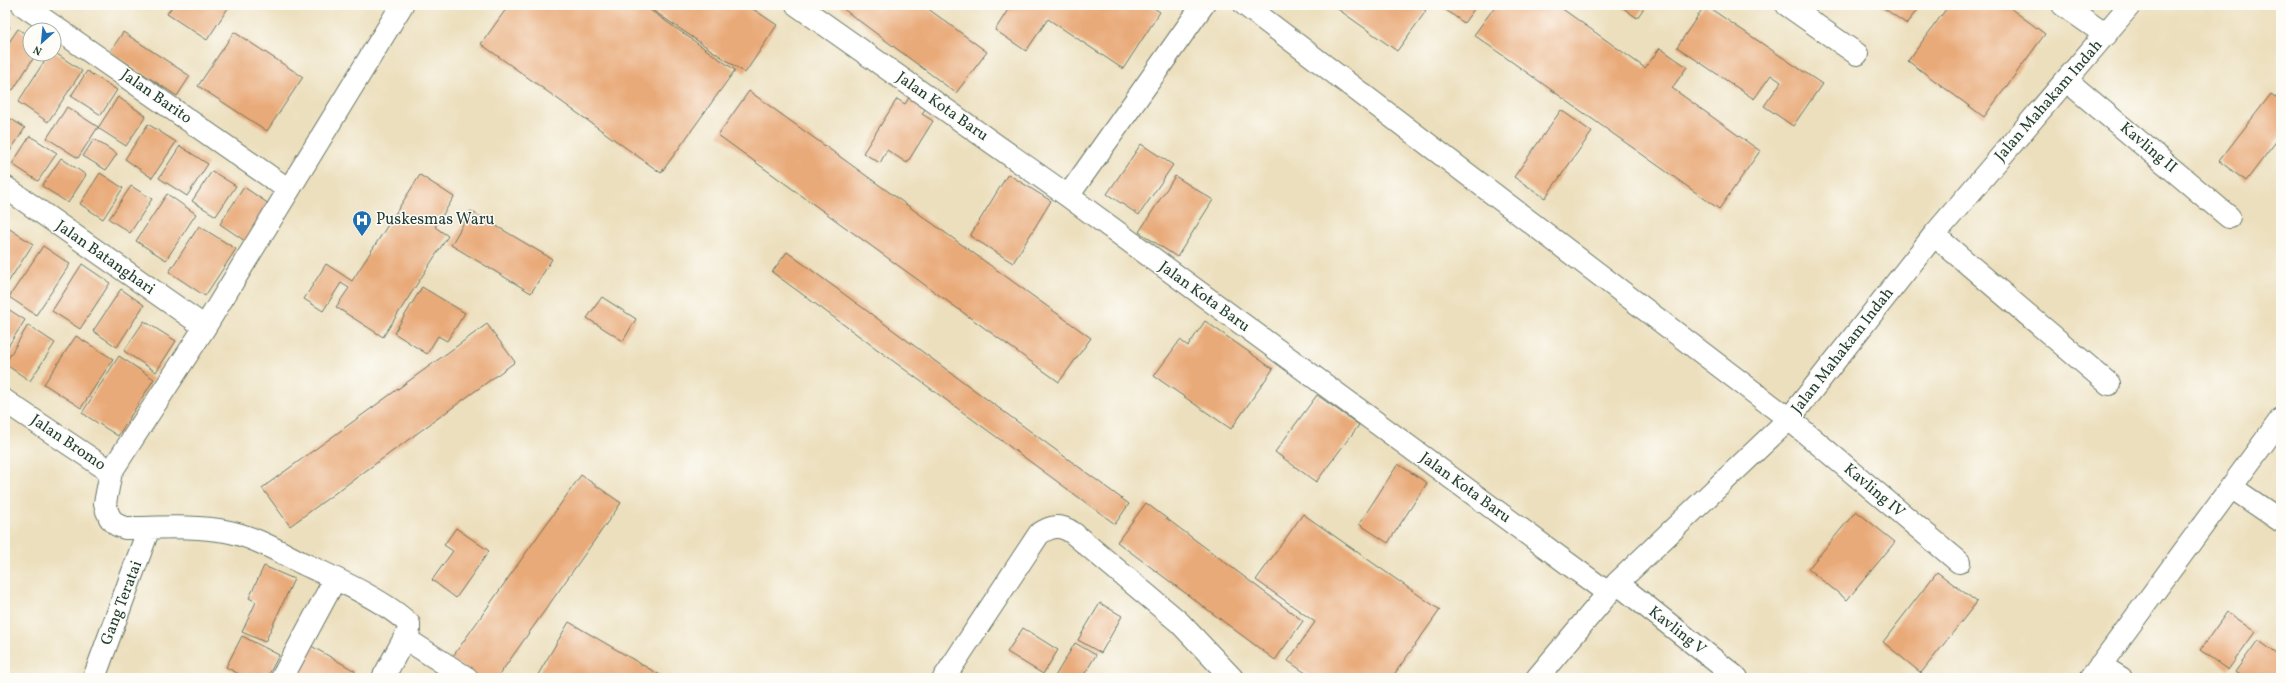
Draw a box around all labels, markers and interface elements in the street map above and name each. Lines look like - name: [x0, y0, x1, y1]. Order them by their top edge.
- north arrow: [22, 22, 62, 62]
- street label: Jalan Mahakam Indah: [1990, 35, 2108, 167]
- text: N: [31, 41, 45, 58]
- street label: Jalan Barito: [116, 64, 196, 130]
- street label: Jalan Kota Baru: [891, 67, 993, 147]
- street label: Kavling II: [2115, 118, 2181, 178]
- hospital icon: Puskesmas Waru: [351, 209, 373, 237]
- place label: Puskesmas Waru: [376, 209, 494, 231]
- street label: Jalan Batanghari: [51, 215, 159, 301]
- street label: Jalan Kota Baru: [1154, 256, 1254, 338]
- street label: Jalan Mahakam Indah: [1787, 283, 1899, 419]
- street label: Jalan Bromo: [26, 410, 110, 476]
- street label: Jalan Kota Baru: [1415, 447, 1515, 529]
- street label: Kavling IV: [1839, 459, 1909, 523]
- street label: Gang Teratai: [96, 557, 148, 648]
- street label: Kavling V: [1644, 601, 1711, 661]

